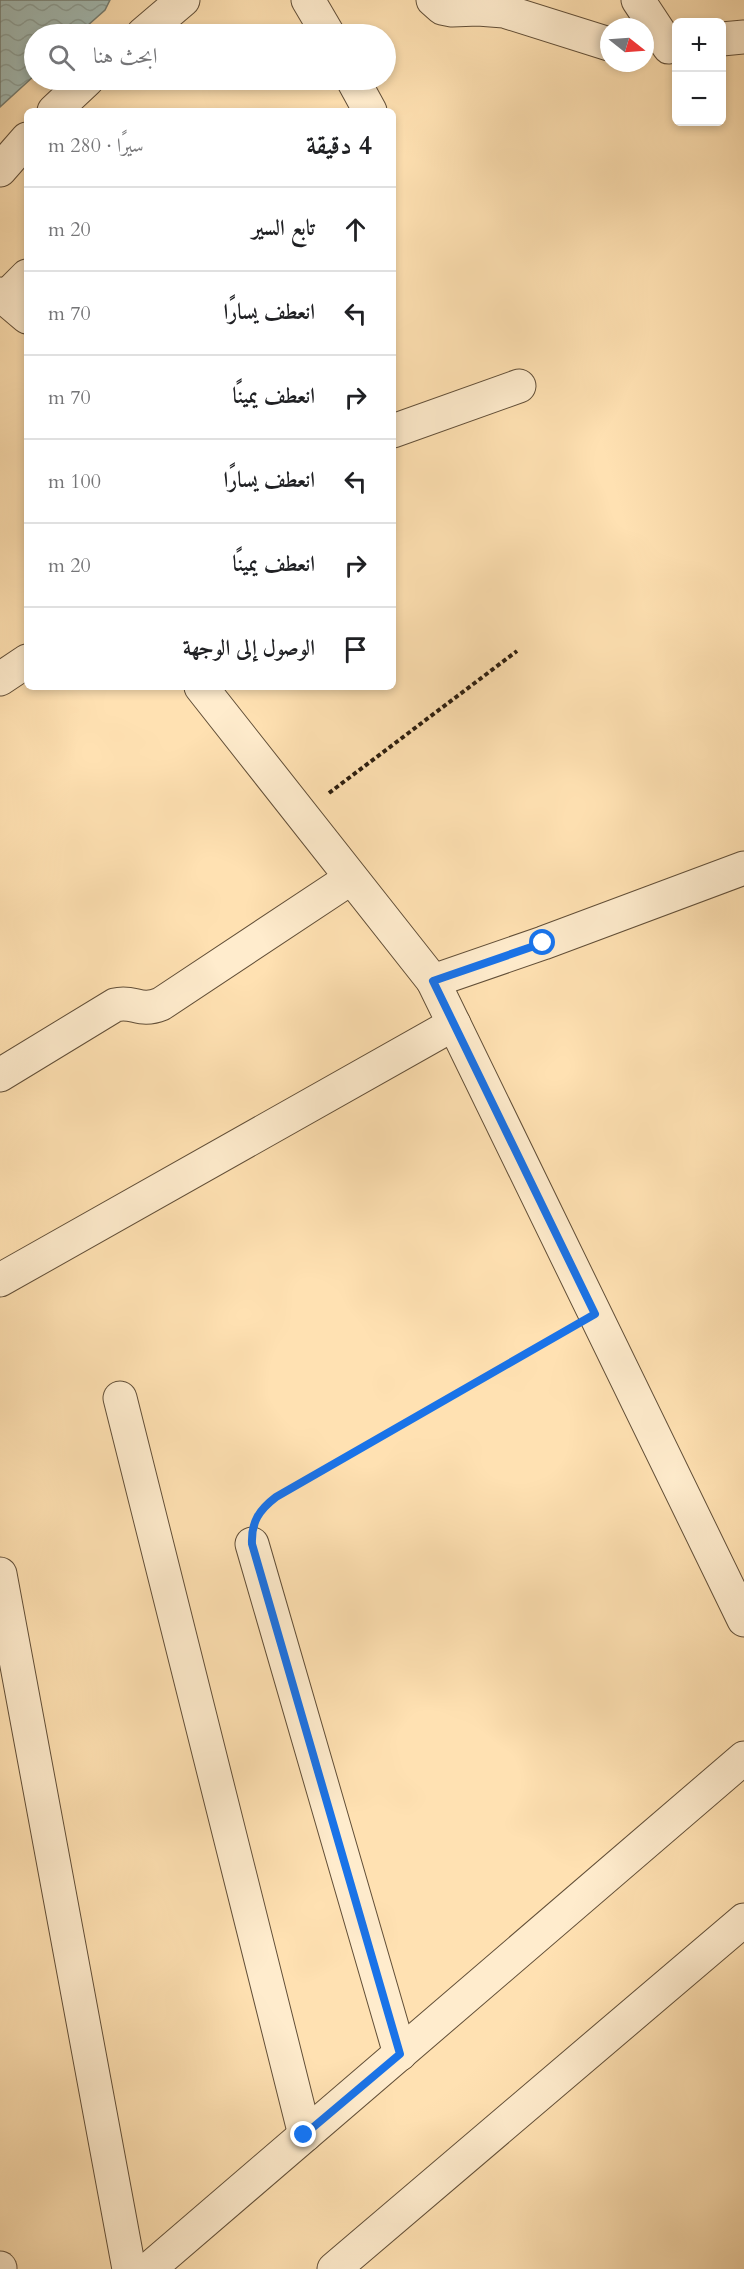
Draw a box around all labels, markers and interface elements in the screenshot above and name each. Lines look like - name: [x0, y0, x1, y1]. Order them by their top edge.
- north arrow: [600, 18, 654, 72]
- map controls: [672, 18, 726, 126]
- button: +: [672, 18, 726, 72]
- search box: [24, 24, 396, 90]
- icon: search: [45, 41, 78, 74]
- text: ابحث هنا: [93, 41, 158, 71]
- button: −: [672, 72, 726, 126]
- text: 4 دقيقة: [306, 128, 372, 163]
- text: سيرًا · 280 m: [48, 132, 144, 159]
- text: تابع السير: [252, 213, 315, 243]
- icon: ahead: [339, 213, 372, 246]
- text: 20 m: [48, 216, 91, 243]
- text: انعطف يسارًا: [224, 297, 315, 327]
- icon: left: [339, 297, 372, 330]
- text: 70 m: [48, 300, 91, 327]
- text: انعطف يمينًا: [232, 381, 315, 411]
- icon: right: [339, 381, 372, 414]
- text: 70 m: [48, 384, 91, 411]
- text: انعطف يسارًا: [224, 465, 315, 495]
- icon: left: [339, 465, 372, 498]
- text: 100 m: [48, 468, 101, 495]
- text: انعطف يمينًا: [232, 549, 315, 579]
- icon: right: [339, 549, 372, 582]
- text: 20 m: [48, 552, 91, 579]
- text: الوصول إلى الوجهة: [183, 633, 315, 663]
- icon: arrive: [339, 633, 372, 666]
- route start: [529, 929, 555, 955]
- route end: [290, 2121, 316, 2147]

